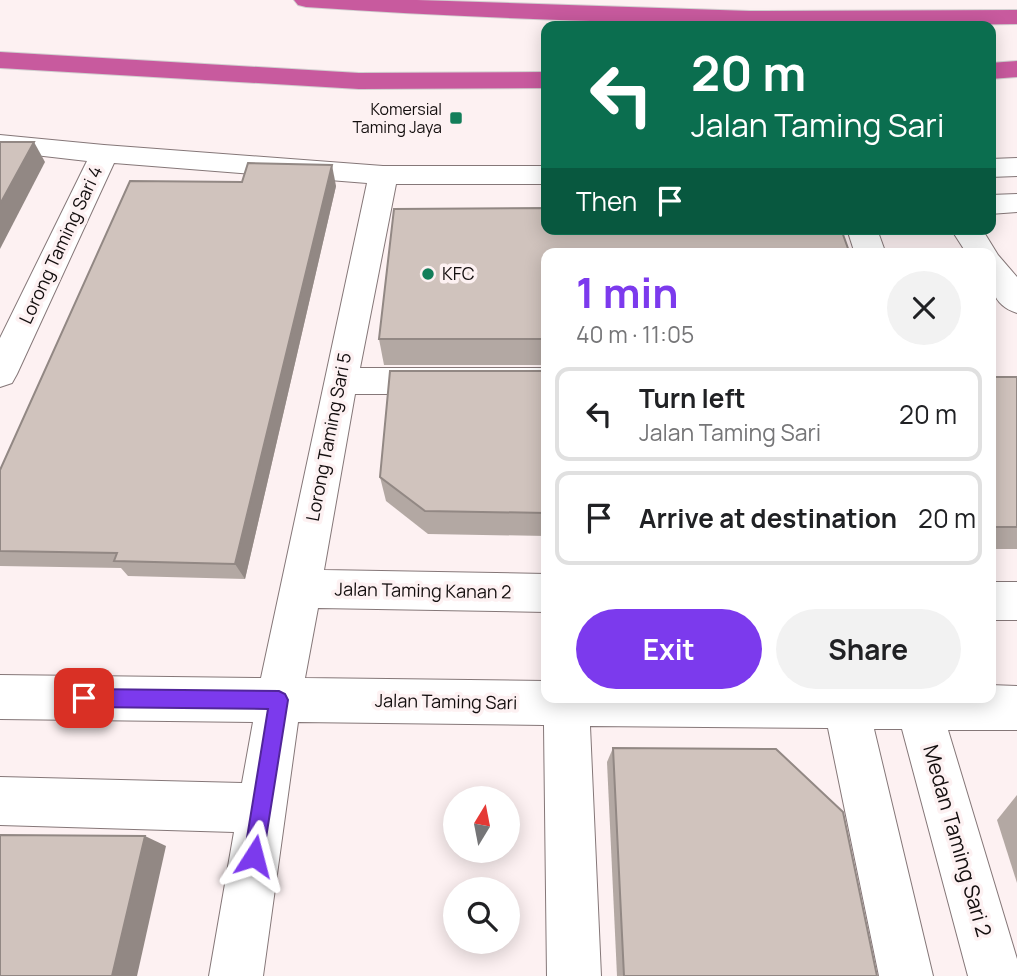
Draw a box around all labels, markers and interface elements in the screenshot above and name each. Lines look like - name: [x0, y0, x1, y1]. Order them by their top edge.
- text: 20 m: [691, 39, 806, 106]
- icon: left: [576, 49, 667, 140]
- place label: Komersial Taming Jaya: [352, 98, 442, 138]
- text: Jalan Taming Sari: [691, 103, 944, 147]
- marker: Komersial Taming Jaya: [448, 110, 464, 126]
- street label: Lorong Taming Sari 4: [13, 162, 107, 327]
- icon: arrive: [651, 182, 689, 220]
- text: Then: [576, 183, 637, 219]
- place label: KFC: [442, 261, 475, 285]
- text: 1 min: [576, 263, 679, 321]
- marker: KFC: [420, 266, 436, 282]
- button: close: [887, 271, 961, 345]
- text: 40 m · 11:05: [576, 318, 694, 350]
- street label: Lorong Taming Sari 5: [300, 350, 356, 523]
- text: Turn left: [639, 380, 746, 416]
- icon: left: [580, 395, 618, 433]
- text: 20 m: [899, 396, 957, 432]
- text: Jalan Taming Sari: [639, 416, 821, 448]
- icon: arrive: [580, 499, 618, 537]
- text: Arrive at destination: [639, 500, 897, 536]
- text: 20 m: [918, 500, 976, 536]
- street label: Jalan Taming Kanan 2: [334, 576, 512, 604]
- button: Exit: [576, 609, 762, 689]
- button: Share: [776, 609, 961, 689]
- pin: [54, 668, 114, 728]
- icon: arrive: [65, 679, 103, 717]
- street label: Jalan Taming Sari: [375, 688, 517, 714]
- street label: Medan Taming Sari 2: [917, 741, 999, 940]
- north arrow: [443, 786, 520, 863]
- map controls: [443, 786, 520, 954]
- position arrow: [217, 819, 291, 893]
- button: search: [443, 877, 520, 954]

